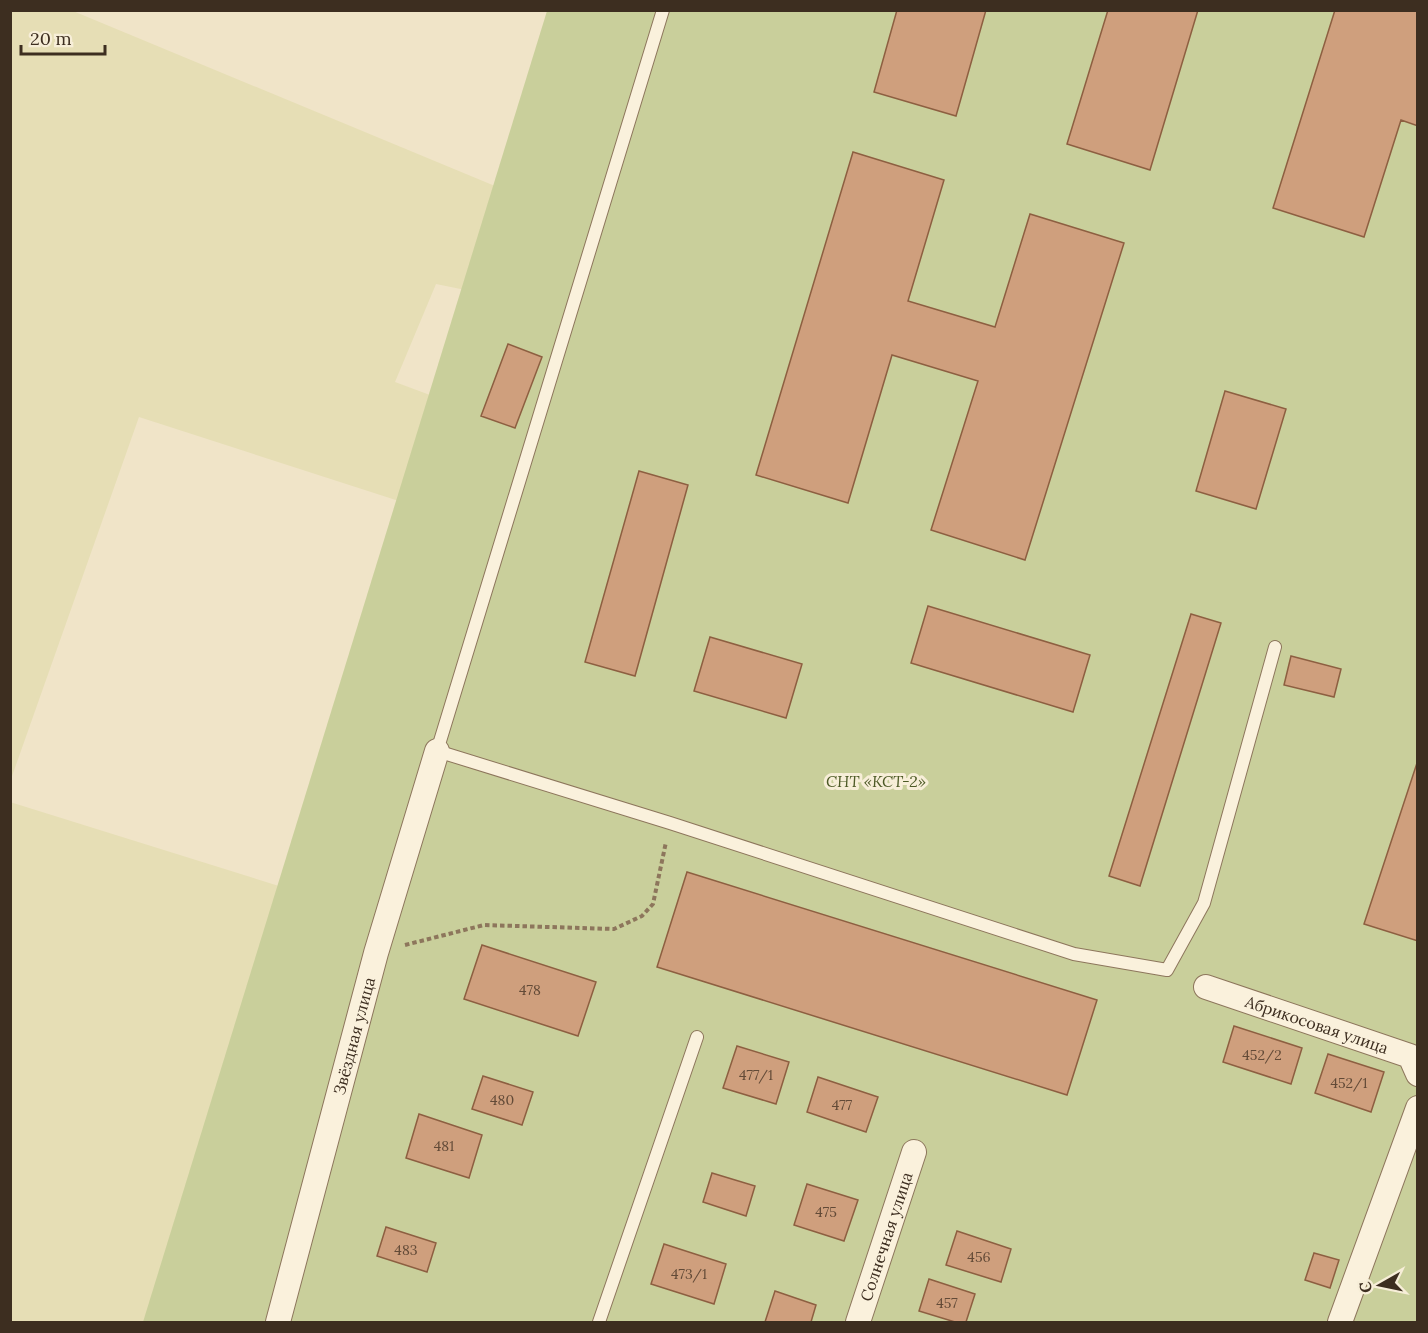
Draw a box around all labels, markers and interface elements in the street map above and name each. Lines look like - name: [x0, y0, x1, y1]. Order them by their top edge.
- scale bar: [21, 18, 105, 56]
- text: 20 m: [30, 27, 72, 50]
- park label: СНТ «КСТ-2»: [826, 771, 926, 791]
- street label: Звёздная улица: [329, 975, 379, 1097]
- house number: 478: [519, 981, 541, 999]
- street label: Абрикосовая улица: [1242, 991, 1391, 1058]
- house number: 452/2: [1242, 1046, 1282, 1064]
- house number: 477/1: [739, 1066, 773, 1084]
- house number: 452/1: [1330, 1074, 1368, 1092]
- house number: 480: [490, 1091, 514, 1109]
- house number: 477: [832, 1096, 853, 1114]
- house number: 481: [434, 1137, 454, 1155]
- street label: Солнечная улица: [856, 1169, 917, 1304]
- house number: 475: [815, 1203, 837, 1221]
- house number: 483: [394, 1241, 418, 1259]
- house number: 456: [967, 1248, 991, 1266]
- north arrow: [1350, 1255, 1410, 1315]
- house number: 473/1: [671, 1265, 707, 1283]
- text: С: [1354, 1280, 1376, 1294]
- house number: 457: [936, 1294, 958, 1312]

